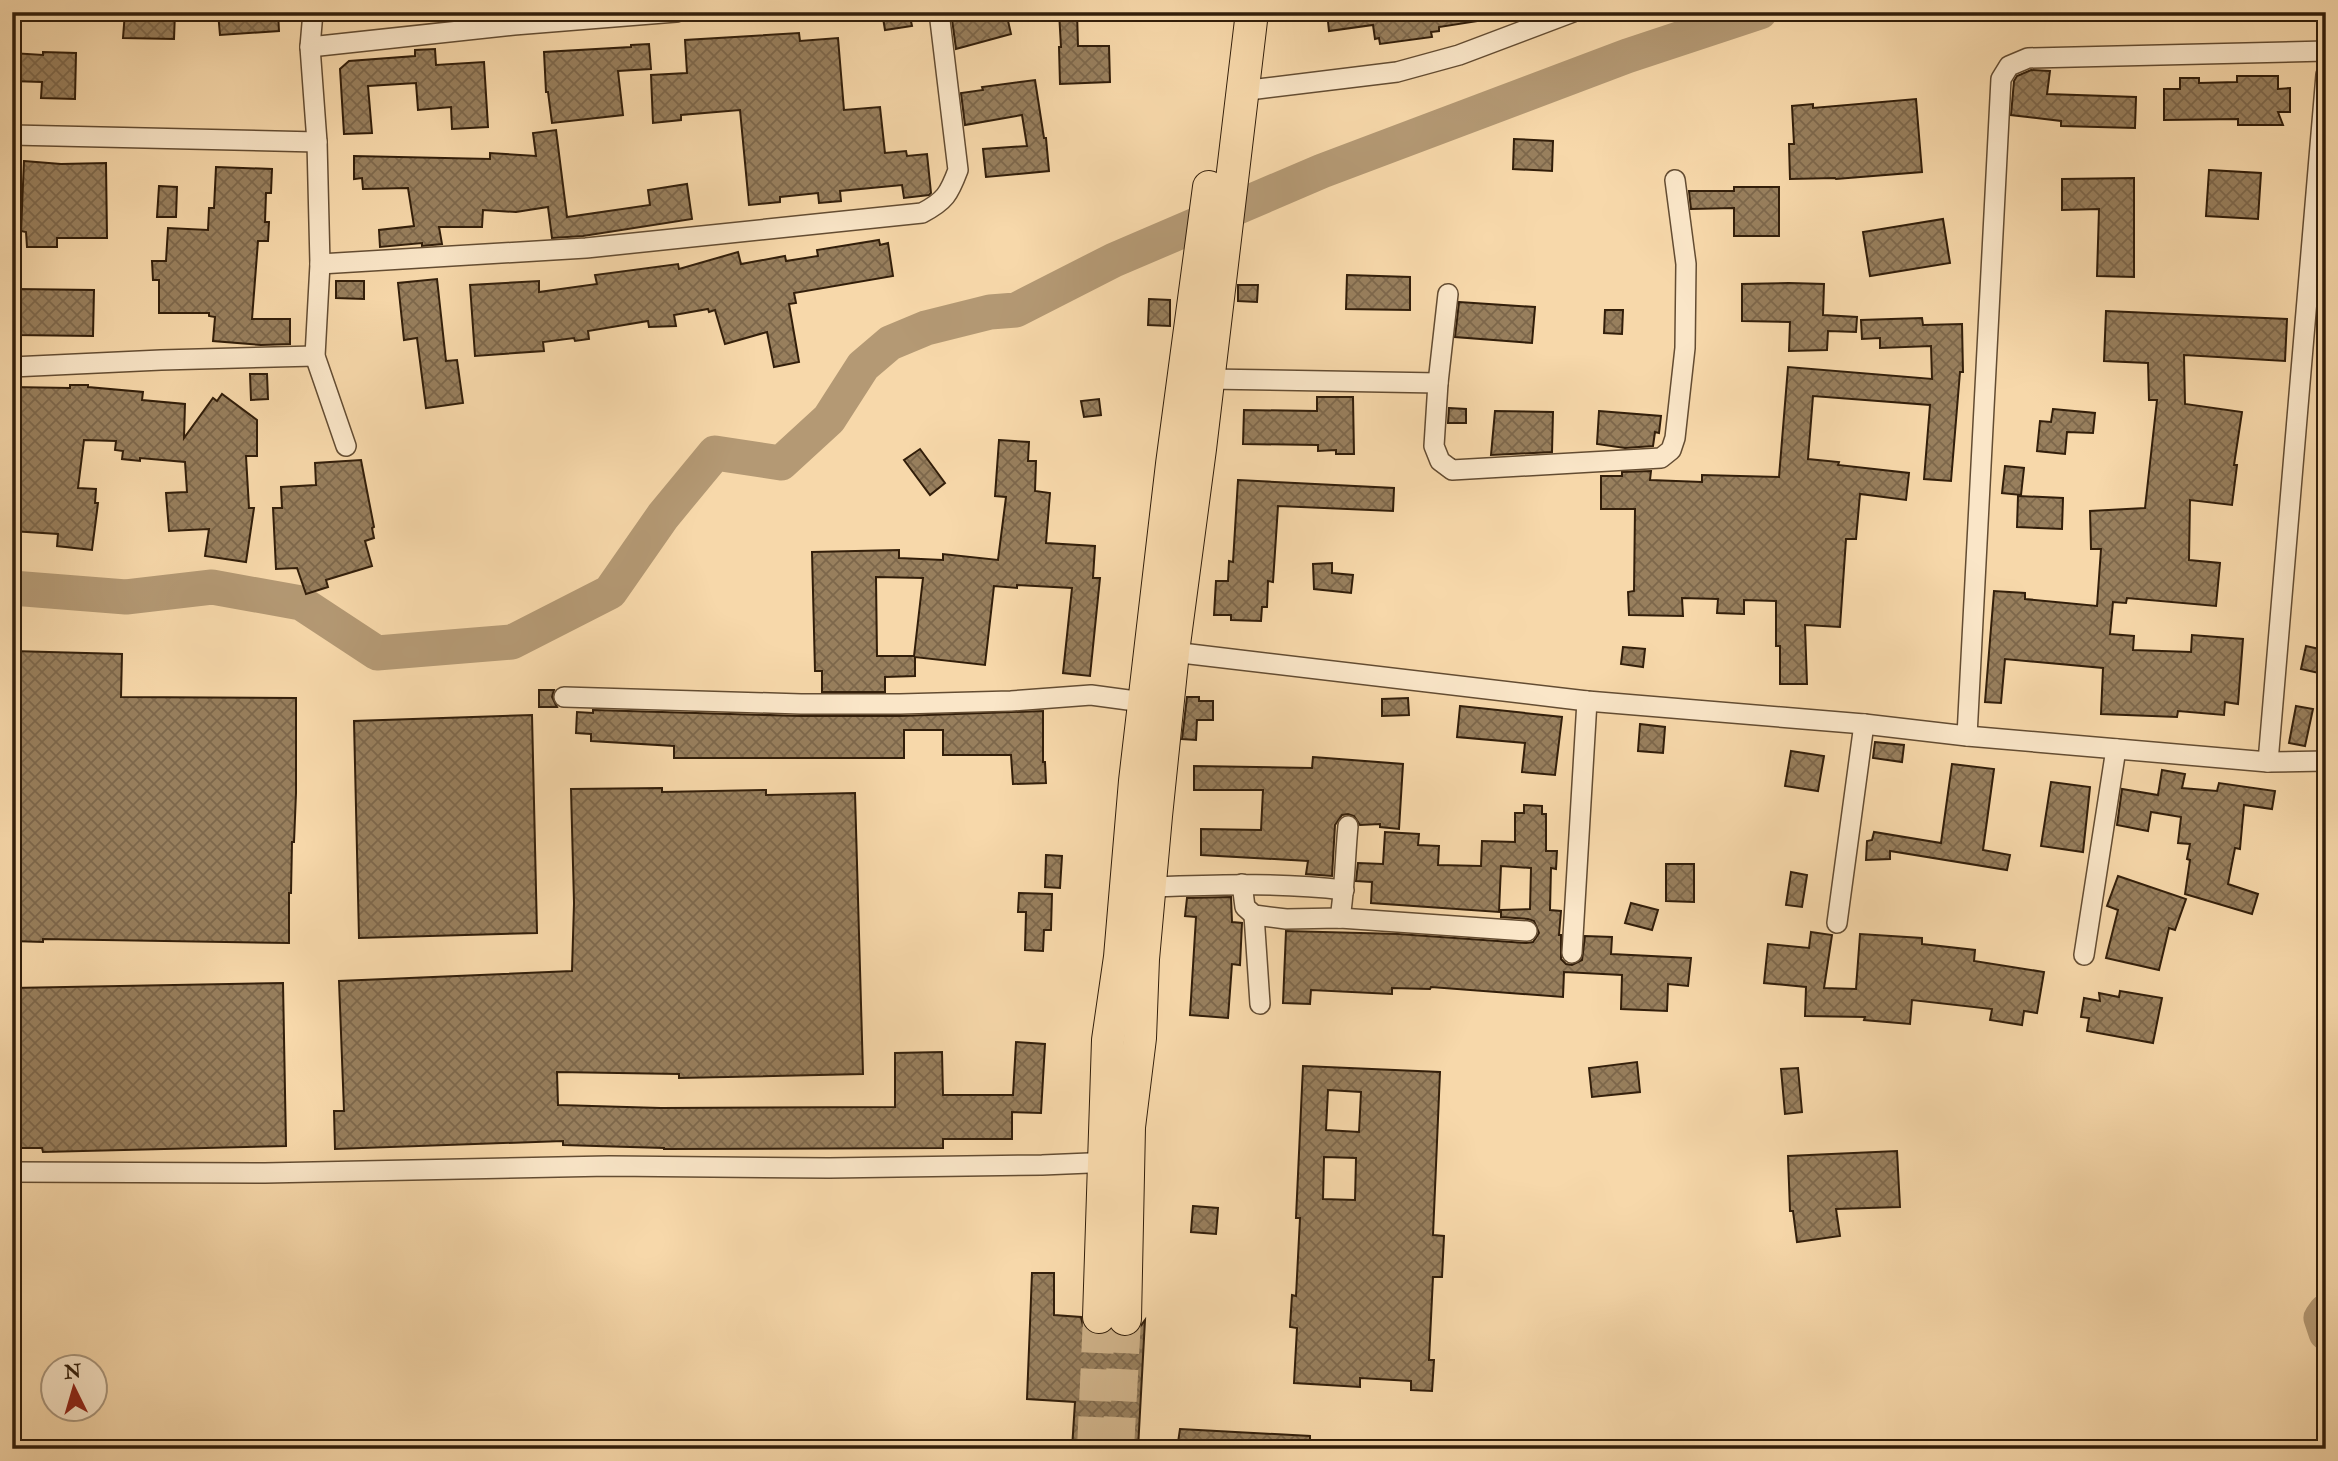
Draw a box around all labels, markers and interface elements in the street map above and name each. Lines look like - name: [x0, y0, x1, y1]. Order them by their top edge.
- north arrow: [38, 1352, 108, 1422]
- text: N: [62, 1359, 83, 1385]

